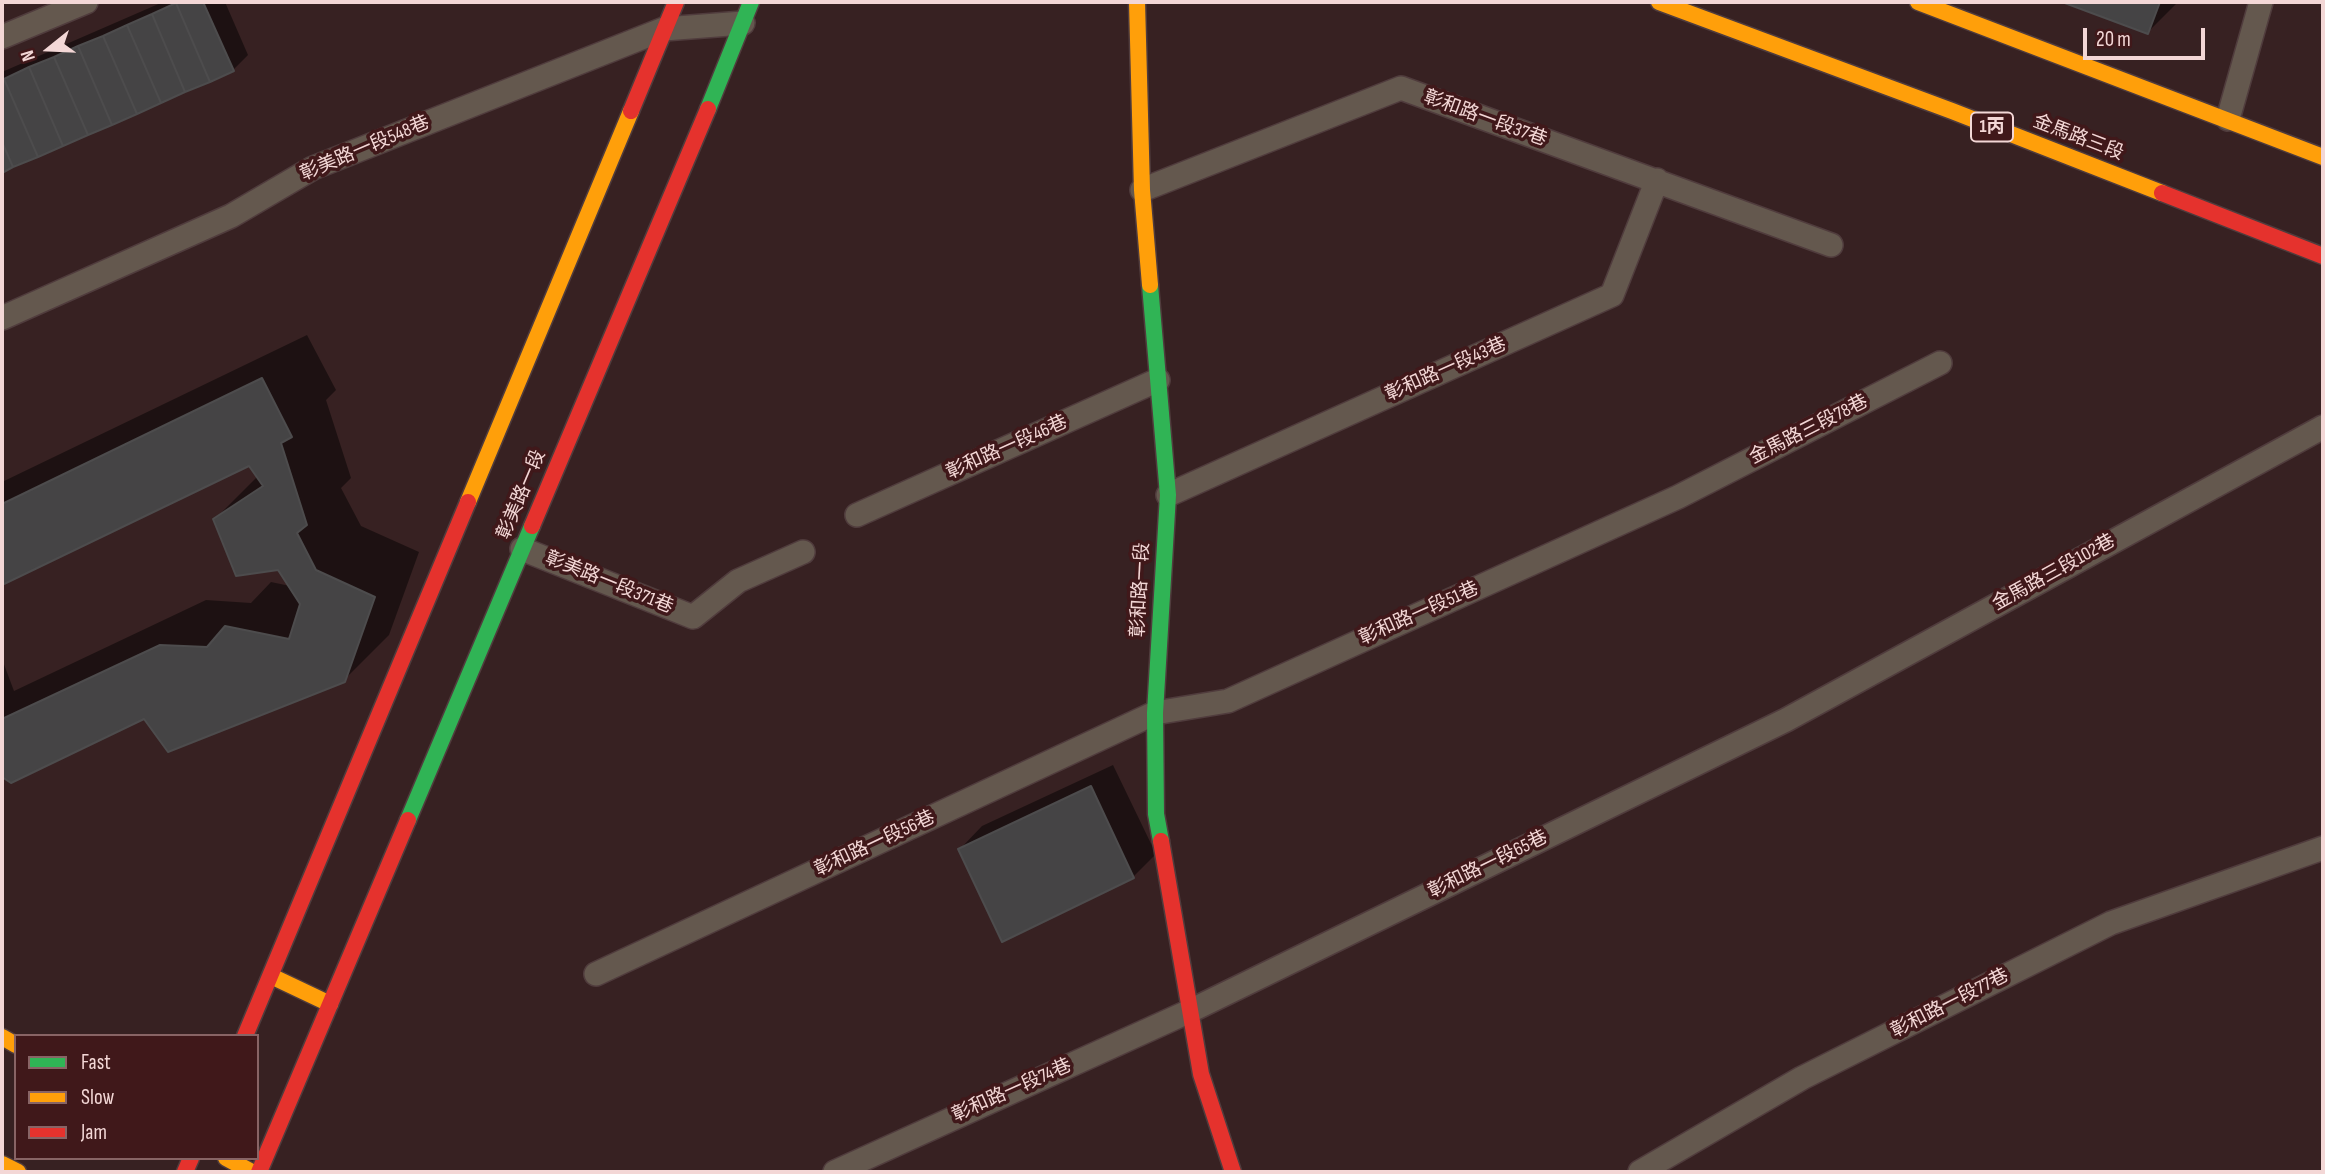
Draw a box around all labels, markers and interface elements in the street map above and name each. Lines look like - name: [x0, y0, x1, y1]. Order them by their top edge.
- north arrow: [14, 14, 84, 84]
- scale bar: [2087, 14, 2210, 58]
- text: 20 m: [2096, 27, 2131, 52]
- text: N: [16, 47, 41, 64]
- street label: 彰和路一段37巷: [1420, 86, 1550, 152]
- street label: 金馬路三段: [2030, 110, 2126, 166]
- street label: 彰美路一段548巷: [297, 112, 433, 186]
- road number: 1丙: [1971, 112, 2013, 142]
- street label: 彰和路一段43巷: [1382, 333, 1510, 407]
- street label: 金馬路三段78巷: [1746, 390, 1872, 470]
- street label: 彰和路一段46巷: [943, 411, 1071, 485]
- street label: 彰美路一段: [493, 447, 551, 543]
- street label: 金馬路三段102巷: [1989, 530, 2119, 616]
- street label: 彰和路一段: [1127, 542, 1155, 638]
- street label: 彰美路一段371巷: [542, 547, 676, 619]
- street label: 彰和路一段51巷: [1356, 577, 1482, 651]
- street label: 彰和路一段56巷: [811, 806, 939, 882]
- street label: 彰和路一段65巷: [1425, 826, 1551, 904]
- street label: 彰和路一段77巷: [1887, 965, 2013, 1043]
- legend: [14, 1034, 259, 1160]
- text: Fast: [81, 1050, 111, 1075]
- street label: 彰和路一段74巷: [949, 1054, 1075, 1128]
- text: Slow: [81, 1085, 114, 1110]
- text: Jam: [81, 1120, 107, 1145]

